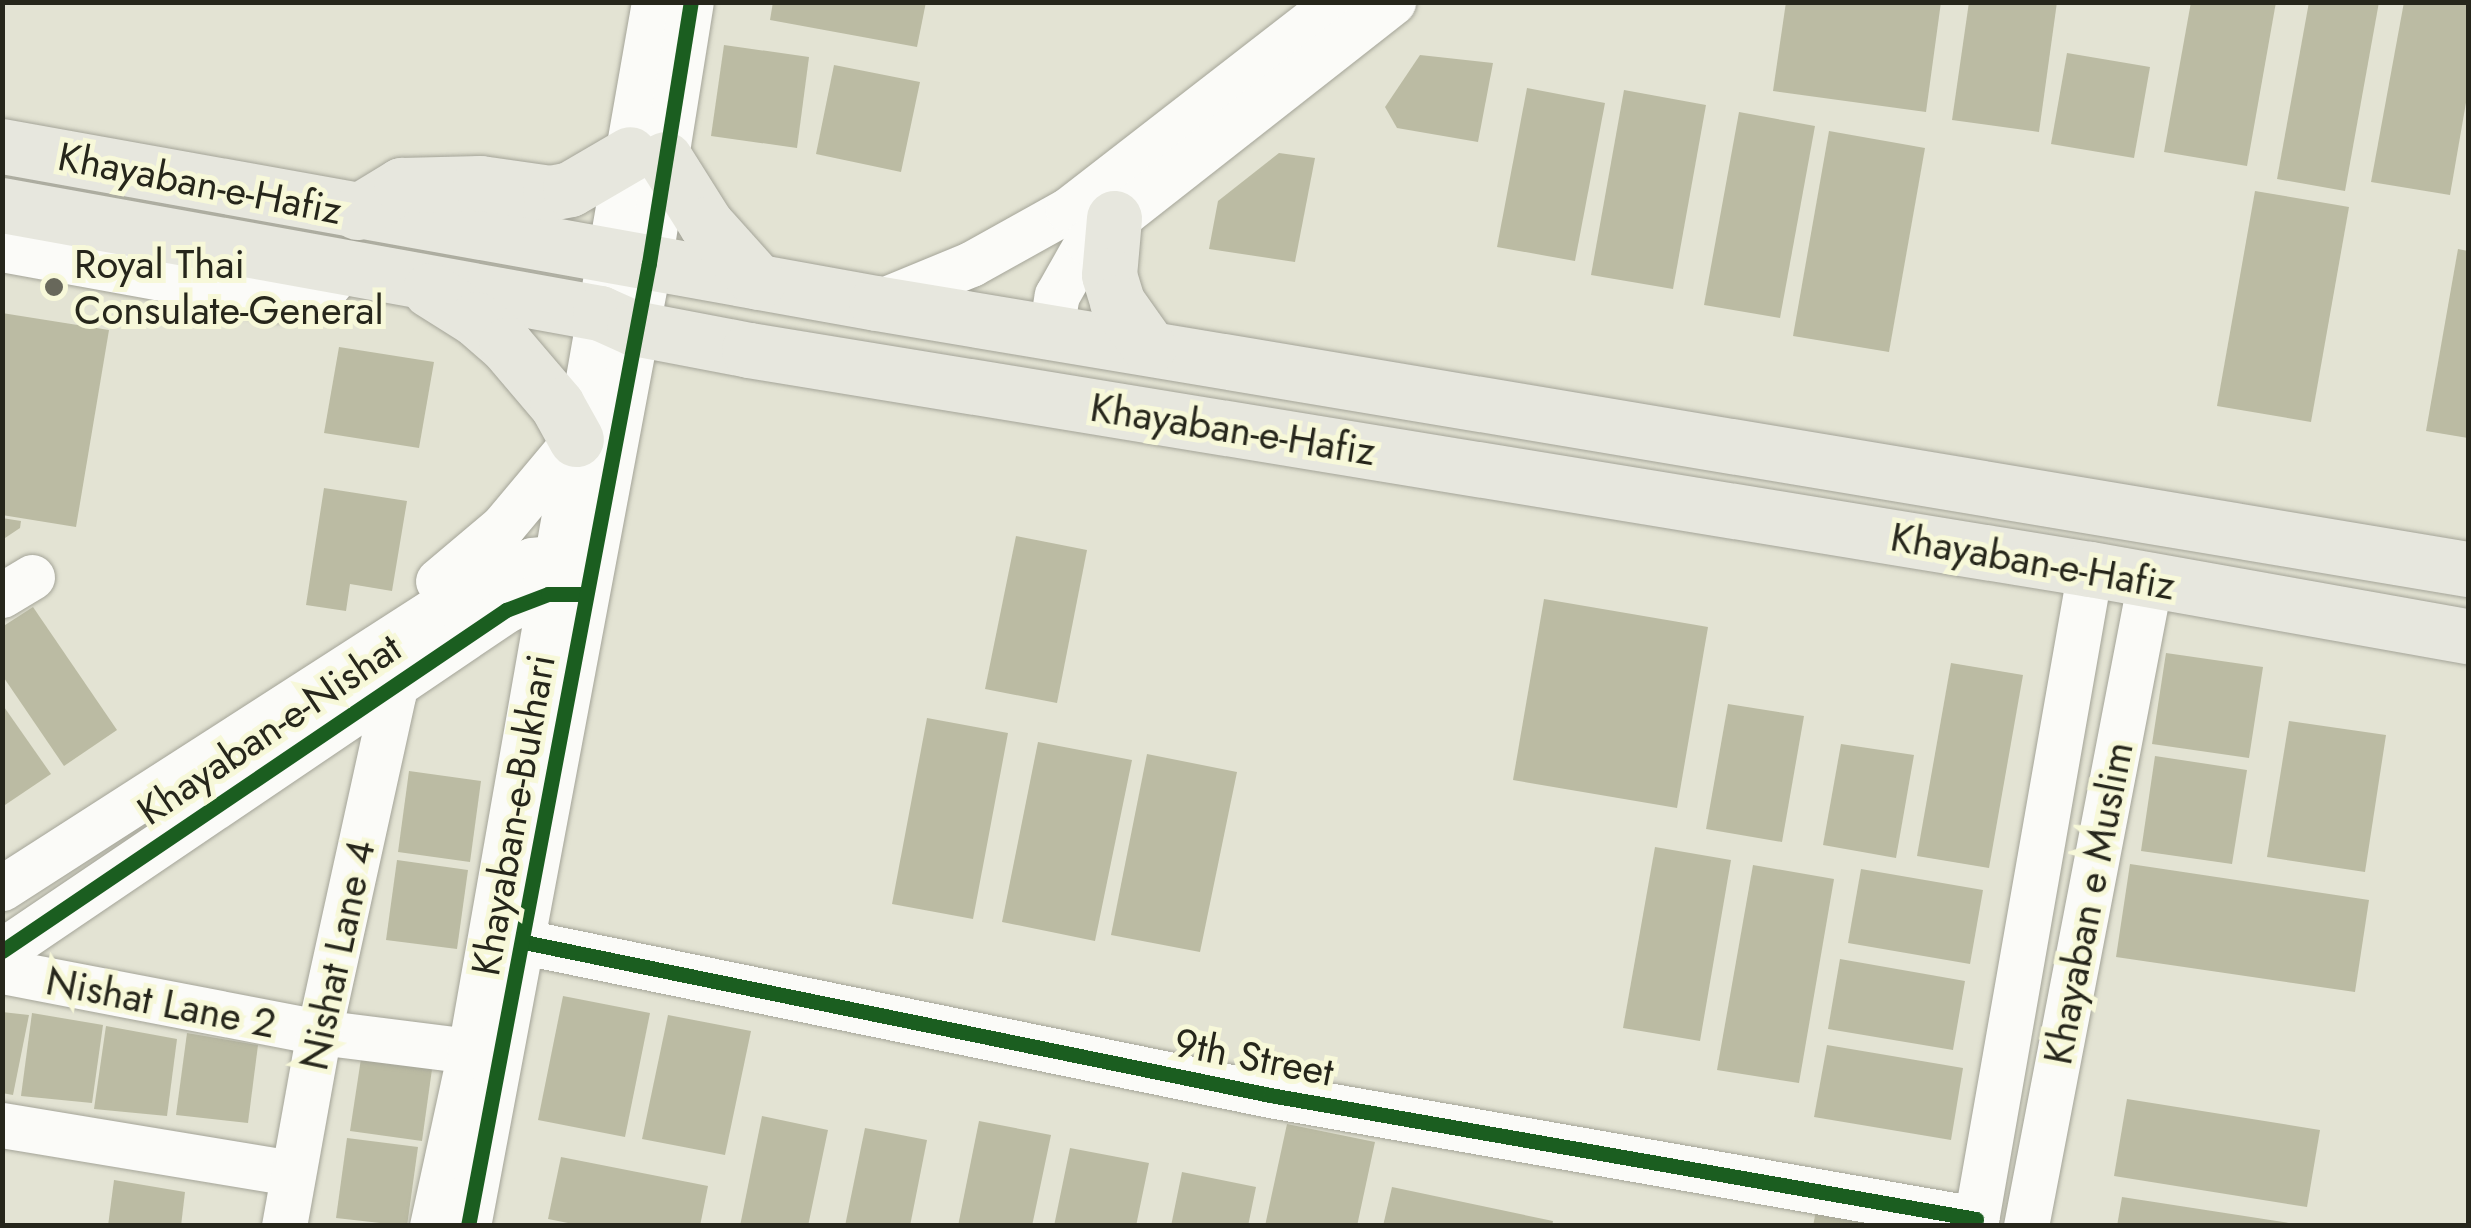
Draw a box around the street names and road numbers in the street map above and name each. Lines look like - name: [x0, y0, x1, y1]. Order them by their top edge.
- street label: Khayaban-e-Hafiz: [54, 132, 346, 234]
- street label: Khayaban-e-Hafiz: [1087, 383, 1379, 475]
- street label: Khayaban-e-Hafiz: [1887, 512, 2179, 610]
- street label: Khayaban-e-Nishat: [128, 623, 410, 835]
- street label: Khayaban-e-Bukhari: [461, 651, 565, 979]
- street label: Khayaban e Muslim: [2033, 738, 2143, 1068]
- street label: Nishat Lane 4: [289, 836, 385, 1074]
- street label: Nishat Lane 2: [42, 956, 280, 1048]
- street label: 9th Street: [1170, 1018, 1338, 1096]

